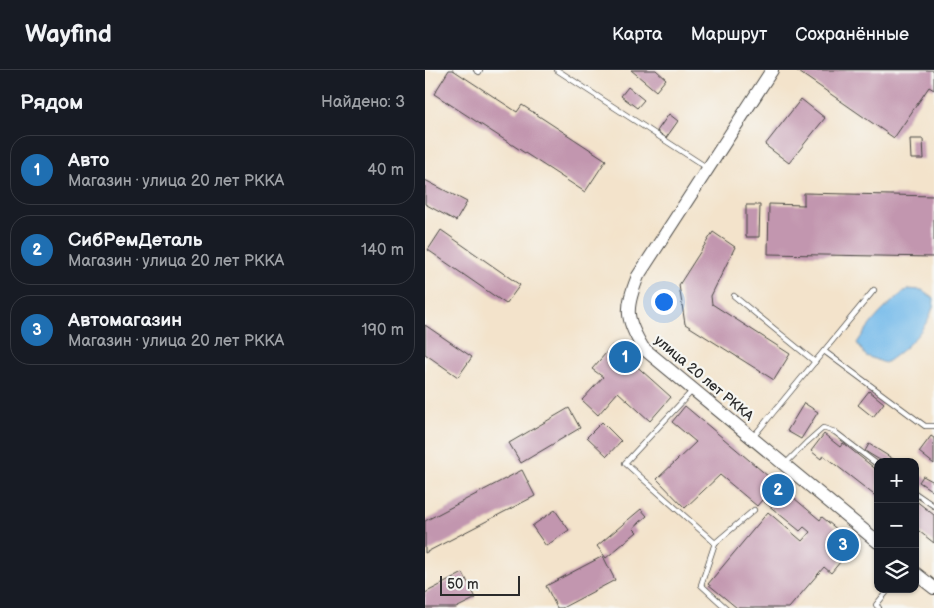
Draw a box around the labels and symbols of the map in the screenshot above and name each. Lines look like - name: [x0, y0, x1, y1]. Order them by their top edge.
- your location: [651, 289, 677, 315]
- street label: улица 20 лет РККА: [651, 332, 757, 425]
- pin: 1: [609, 338, 641, 376]
- pin: 2: [762, 471, 794, 509]
- pin: 3: [827, 526, 859, 564]
- scale bar: [440, 573, 520, 596]

